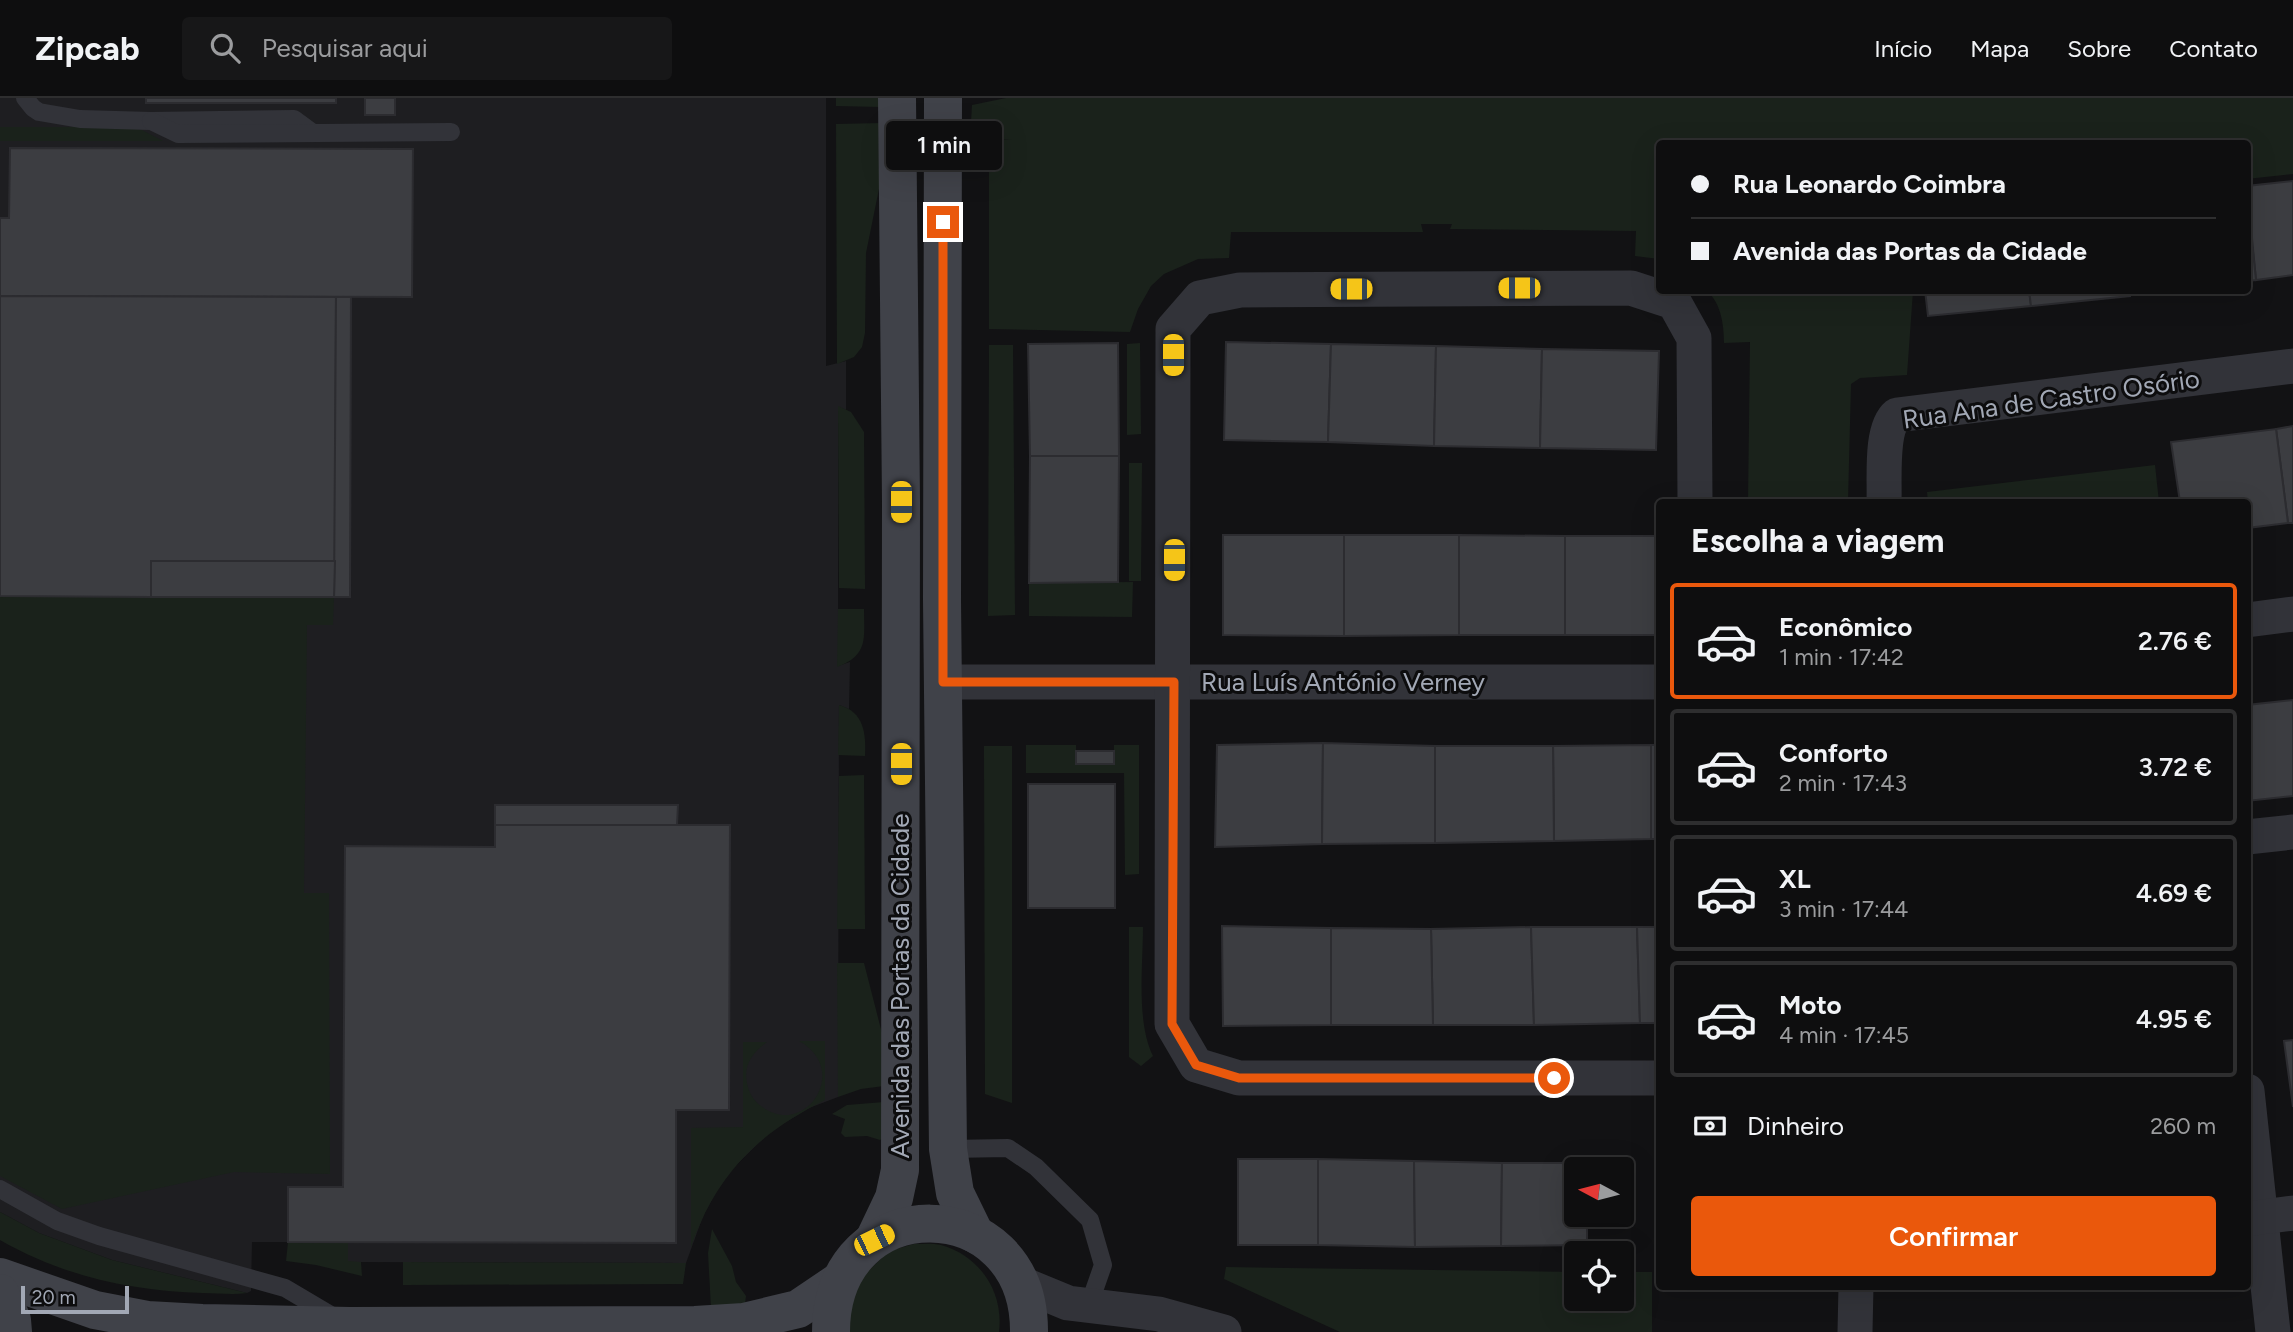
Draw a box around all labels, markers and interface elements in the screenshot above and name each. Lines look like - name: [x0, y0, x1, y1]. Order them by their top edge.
- search box: [182, 17, 672, 80]
- text: Zipcab: [35, 29, 140, 68]
- icon: search: [206, 29, 244, 67]
- text: Pesquisar aqui: [262, 32, 428, 64]
- text: Início: [1874, 34, 1932, 63]
- text: Mapa: [1970, 34, 2029, 63]
- text: Sobre: [2067, 34, 2131, 63]
- text: Contato: [2169, 34, 2258, 63]
- callout: 1 min: [885, 121, 1001, 170]
- text: 1 min: [917, 131, 971, 159]
- text: Rua Leonardo Coimbra: [1733, 168, 2006, 200]
- route end: [927, 206, 959, 238]
- text: Avenida das Portas da Cidade: [1733, 235, 2087, 267]
- car: [1499, 278, 1541, 299]
- car: [1331, 279, 1373, 300]
- car: [1163, 334, 1184, 376]
- street label: Rua Ana de Castro Osório: [1900, 362, 2202, 436]
- car: [891, 481, 912, 523]
- text: Escolha a viagem: [1691, 522, 1944, 560]
- car: [1164, 539, 1185, 581]
- icon: car: [1695, 610, 1758, 673]
- text: Econômico: [1779, 611, 1912, 643]
- text: 2.76 €: [2138, 625, 2212, 657]
- text: 1 min · 17:42: [1779, 643, 1904, 671]
- street label: Rua Luís António Verney: [1201, 666, 1485, 698]
- icon: car: [1695, 736, 1758, 799]
- text: Conforto: [1779, 737, 1888, 769]
- car: [891, 743, 912, 785]
- text: 3.72 €: [2139, 751, 2212, 783]
- text: 2 min · 17:43: [1779, 769, 1907, 797]
- street label: Avenida das Portas da Cidade: [884, 813, 916, 1159]
- icon: car: [1695, 862, 1758, 925]
- text: XL: [1779, 863, 1811, 895]
- text: 4.69 €: [2136, 877, 2212, 909]
- text: 3 min · 17:44: [1779, 895, 1908, 923]
- icon: car: [1695, 988, 1758, 1051]
- text: Moto: [1779, 989, 1842, 1021]
- text: 4.95 €: [2136, 1003, 2212, 1035]
- text: 4 min · 17:45: [1779, 1021, 1909, 1049]
- route start: [1538, 1062, 1570, 1094]
- icon: cash: [1691, 1107, 1729, 1145]
- text: Dinheiro: [1747, 1110, 1844, 1142]
- text: 260 m: [2150, 1112, 2216, 1140]
- north arrow: [1564, 1157, 1634, 1227]
- map controls: [1564, 1157, 1634, 1311]
- button: Confirmar: [1691, 1196, 2216, 1276]
- car: [851, 1221, 898, 1259]
- button: locate: [1564, 1241, 1634, 1311]
- scale bar: [21, 1283, 130, 1315]
- text: 20 m: [32, 1286, 76, 1309]

